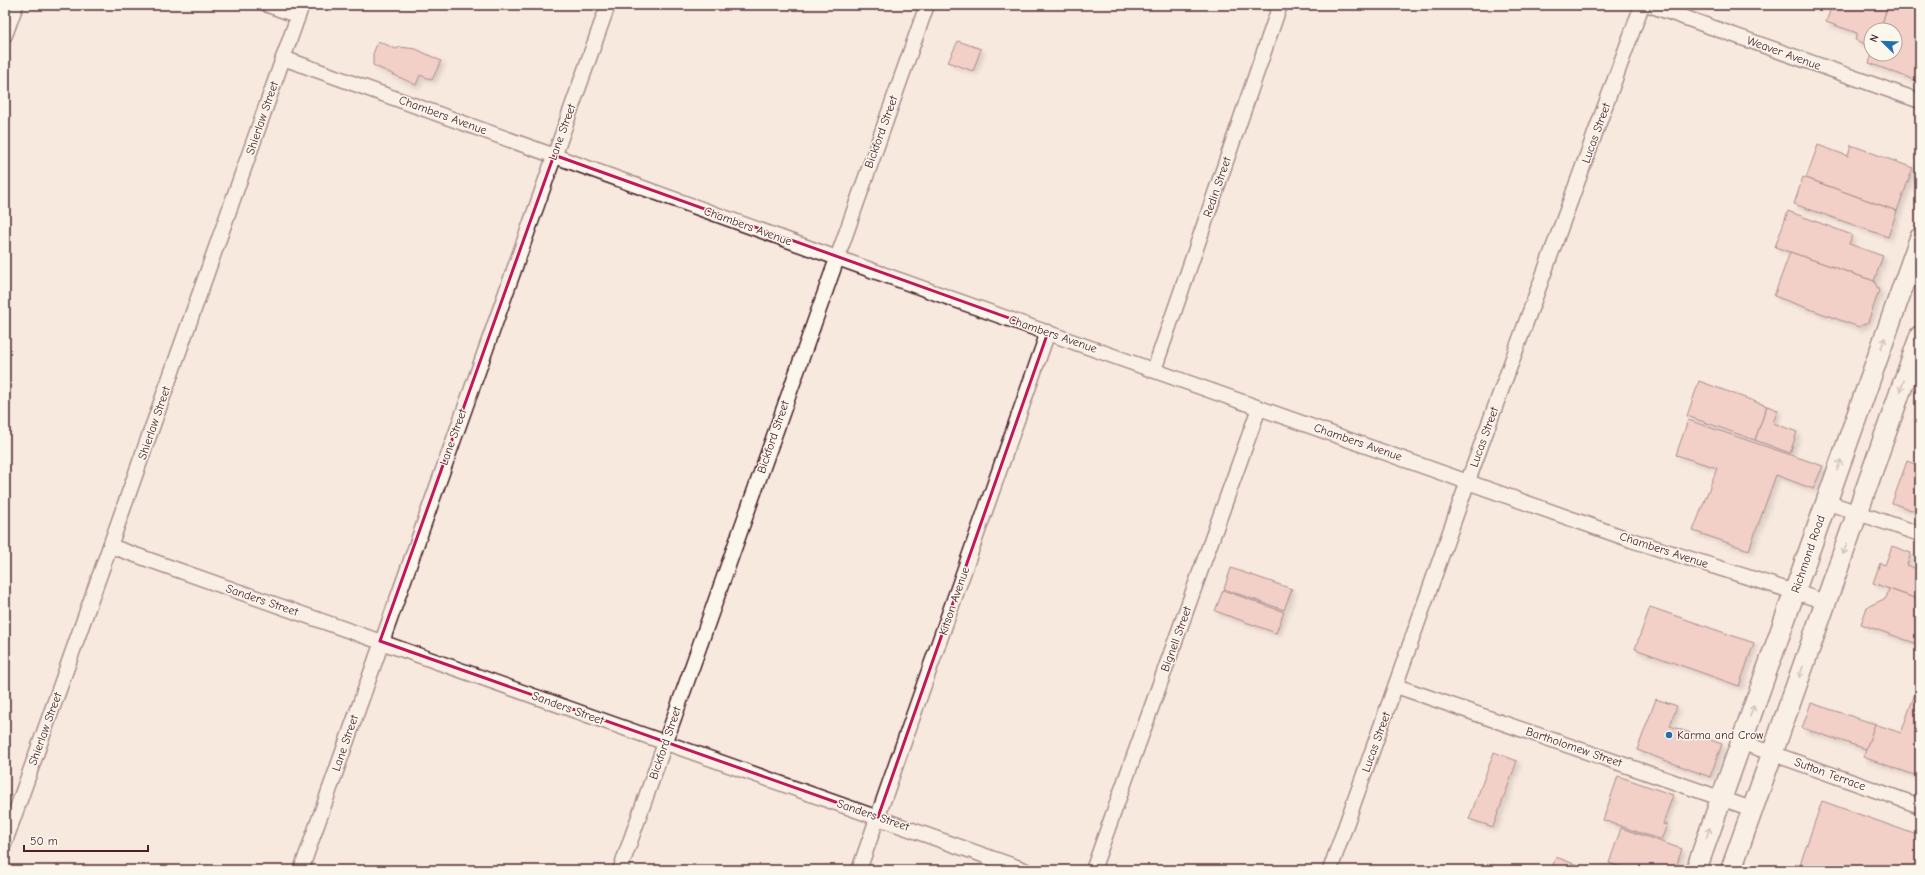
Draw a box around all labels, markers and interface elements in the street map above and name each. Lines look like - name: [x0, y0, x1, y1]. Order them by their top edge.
- north arrow: [1863, 22, 1903, 62]
- text: N: [1867, 32, 1882, 44]
- street label: Weaver Avenue: [1745, 33, 1823, 73]
- street label: Shierlaw Street: [243, 79, 281, 156]
- street label: Chambers Avenue: [397, 93, 489, 137]
- street label: Bickford Street: [861, 93, 901, 170]
- street label: Lucas Street: [1579, 100, 1614, 165]
- street label: Lane Street: [545, 102, 579, 162]
- street label: Redin Street: [1200, 154, 1234, 219]
- street label: Chambers Avenue: [702, 204, 794, 248]
- street label: Chambers Avenue: [1007, 312, 1099, 356]
- one-way arrow: [1879, 337, 1887, 349]
- one-way arrow: [1898, 380, 1906, 392]
- street label: Shierlaw Street: [135, 384, 173, 461]
- street label: Bickford Street: [754, 398, 792, 475]
- street label: Lucas Street: [1467, 404, 1502, 469]
- street label: Lane Street: [436, 407, 470, 467]
- street label: Chambers Avenue: [1312, 420, 1404, 464]
- one-way arrow: [1836, 459, 1843, 472]
- street label: Richmond Road: [1788, 513, 1828, 595]
- street label: Chambers Avenue: [1618, 529, 1710, 571]
- one-way arrow: [1840, 543, 1848, 555]
- street label: Kitson Avenue: [936, 565, 972, 637]
- street label: Sanders Street: [224, 581, 301, 619]
- street label: Bignell Street: [1158, 604, 1194, 674]
- one-way arrow: [1797, 665, 1805, 677]
- street label: Sanders Street: [530, 688, 606, 728]
- street label: Shierlaw Street: [25, 690, 65, 767]
- street label: Bickford Street: [646, 704, 684, 781]
- one-way arrow: [1748, 705, 1756, 717]
- street label: Lucas Street: [1359, 709, 1394, 774]
- street label: Lane Street: [329, 712, 361, 773]
- street label: Bartholomew Street: [1524, 724, 1624, 770]
- place label: Karma and Crow: [1677, 728, 1764, 742]
- marker: Karma and Crow: [1664, 730, 1674, 740]
- street label: Sutton Terrace: [1792, 755, 1868, 793]
- street label: Sanders Street: [835, 796, 912, 834]
- scale bar: [24, 827, 148, 853]
- one-way arrow: [1705, 827, 1713, 839]
- text: 50 m: [30, 834, 58, 848]

